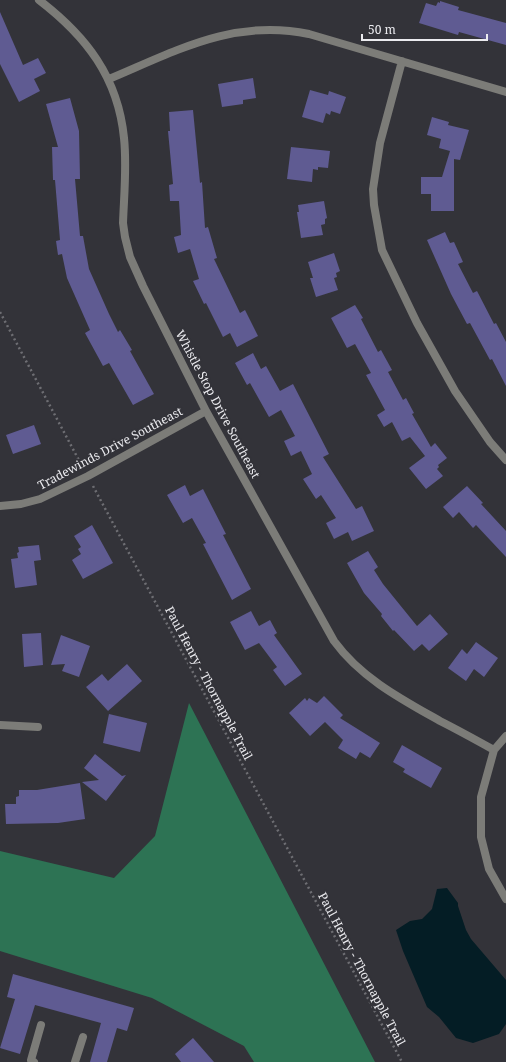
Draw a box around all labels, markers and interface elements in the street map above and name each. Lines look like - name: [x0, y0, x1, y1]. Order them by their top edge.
- scale bar: [362, 16, 487, 42]
- text: 50 m: [368, 21, 396, 38]
- street label: Whistle Stop Drive Southeast: [172, 327, 264, 481]
- street label: Tradewinds Drive Southeast: [35, 403, 185, 493]
- street label: Paul Henry - Thornapple Trail: [161, 603, 257, 763]
- street label: Paul Henry - Thornapple Trail: [314, 889, 410, 1049]

